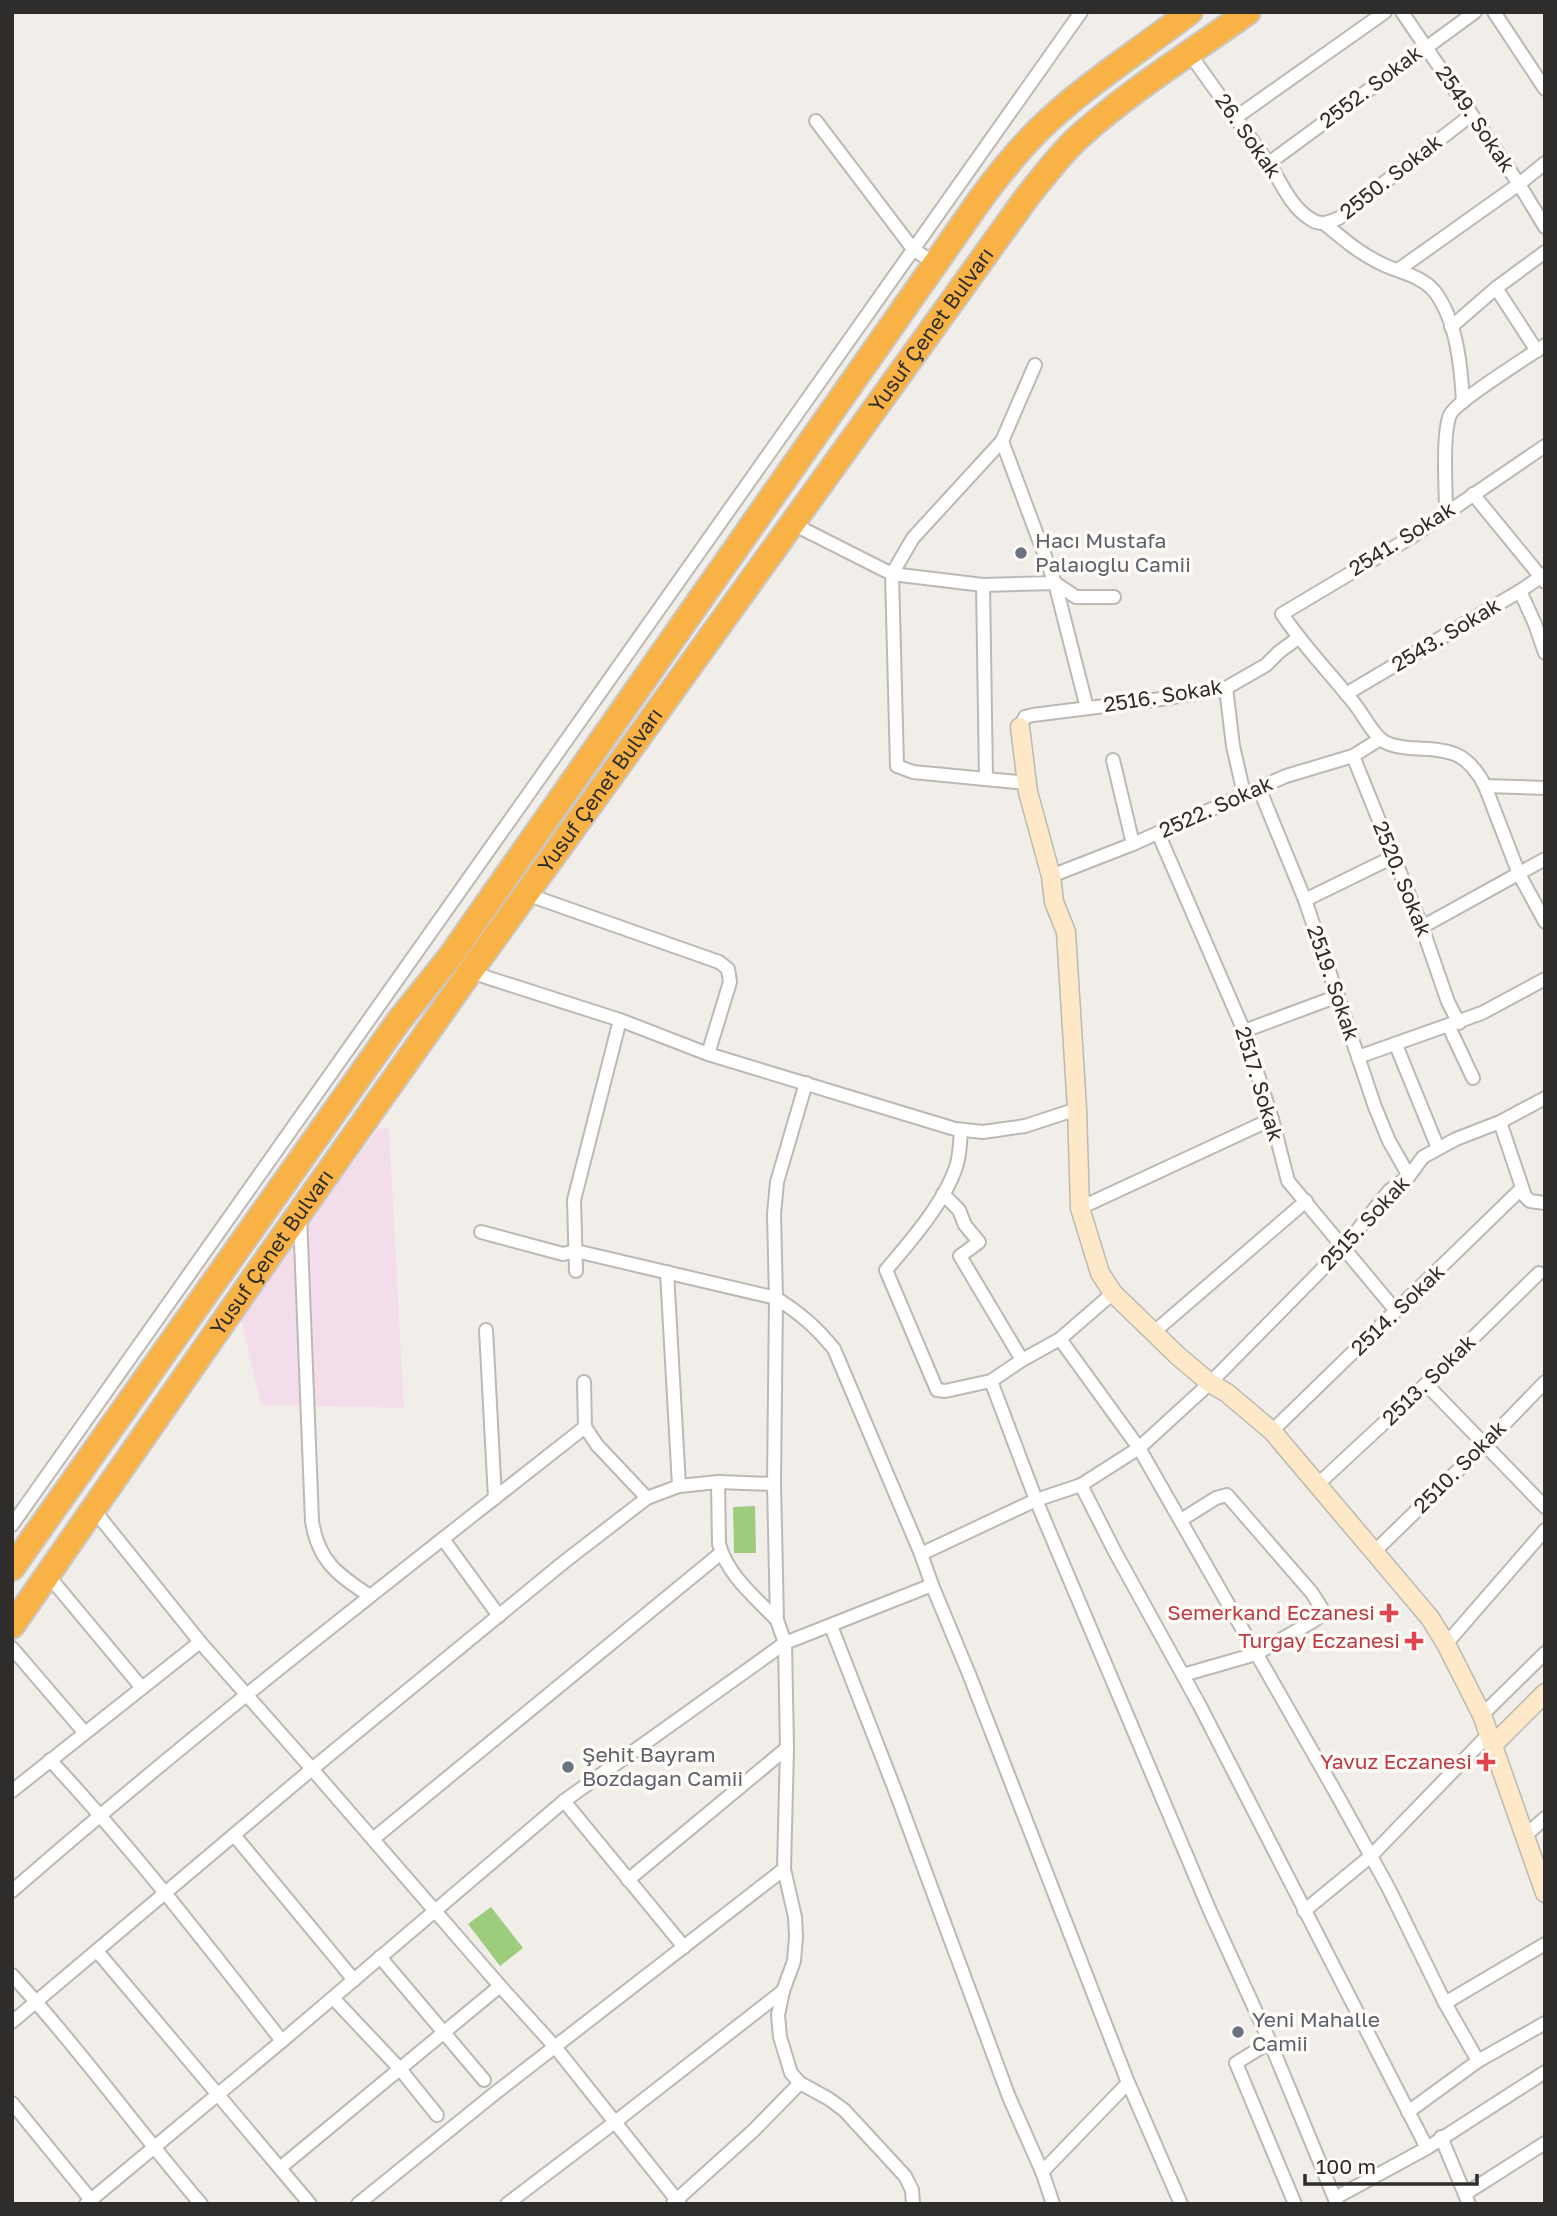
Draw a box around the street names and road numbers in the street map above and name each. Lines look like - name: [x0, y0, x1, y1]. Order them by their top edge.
- street label: 2552. Sokak: [1314, 39, 1427, 133]
- street label: 2549. Sokak: [1431, 60, 1521, 177]
- street label: 26. Sokak: [1210, 88, 1288, 183]
- street label: 2550. Sokak: [1334, 128, 1447, 224]
- street label: Yusuf Çenet Bulvarı: [863, 242, 999, 417]
- street label: 2541. Sokak: [1344, 495, 1459, 581]
- street label: 2543. Sokak: [1386, 591, 1505, 677]
- street label: 2516. Sokak: [1101, 673, 1224, 717]
- street label: Yusuf Çenet Bulvarı: [532, 702, 668, 877]
- street label: 2522. Sokak: [1155, 769, 1277, 843]
- street label: 2520. Sokak: [1368, 817, 1438, 940]
- street label: 2519. Sokak: [1302, 922, 1366, 1044]
- street label: 2517. Sokak: [1230, 1023, 1290, 1144]
- street label: Yusuf Çenet Bulvarı: [204, 1164, 338, 1340]
- street label: 2515. Sokak: [1314, 1170, 1415, 1275]
- street label: 2514. Sokak: [1345, 1258, 1450, 1360]
- street label: 2513. Sokak: [1376, 1328, 1481, 1430]
- street label: 2510. Sokak: [1407, 1414, 1511, 1518]

